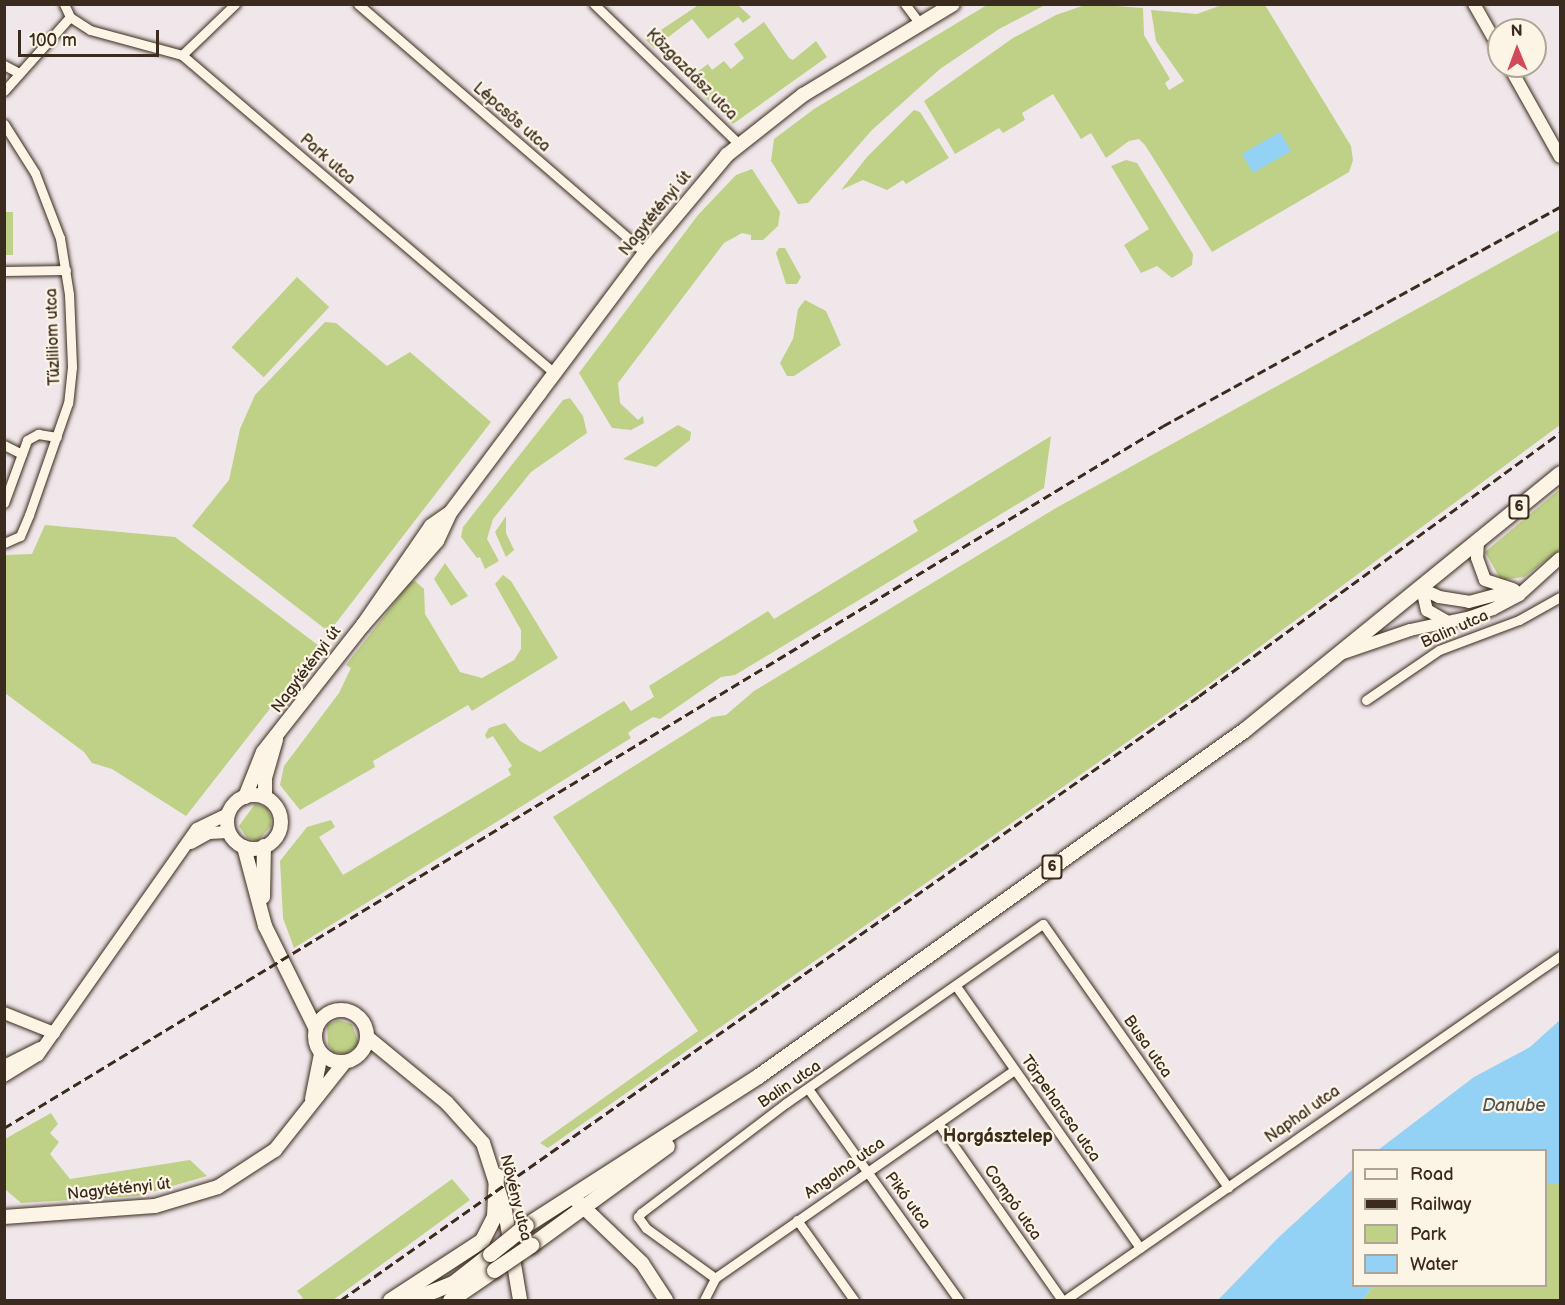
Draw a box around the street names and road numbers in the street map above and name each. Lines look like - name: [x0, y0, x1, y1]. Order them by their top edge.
- street label: Közgazdász utca: [641, 25, 741, 125]
- street label: Lépcsős utca: [468, 79, 554, 157]
- street label: Park utca: [295, 131, 359, 189]
- street label: Nagytétényi út: [616, 168, 696, 260]
- street label: Tűzliliom utca: [43, 288, 65, 386]
- road number: 6: [1507, 495, 1531, 519]
- street label: Balin utca: [1418, 607, 1492, 653]
- street label: Nagytétényi út: [268, 623, 346, 717]
- road number: 6: [1040, 855, 1064, 879]
- street label: Busa utca: [1118, 1012, 1176, 1082]
- street label: Törpeharcsa utca: [1016, 1052, 1104, 1166]
- street label: Balin utca: [755, 1057, 825, 1113]
- street label: Naphal utca: [1262, 1082, 1344, 1148]
- street label: Angolna utca: [801, 1134, 889, 1204]
- street label: Növény utca: [495, 1152, 535, 1244]
- street label: Compó utca: [979, 1162, 1045, 1244]
- street label: Pikó utca: [880, 1169, 934, 1233]
- street label: Nagytétényi út: [66, 1175, 172, 1205]

